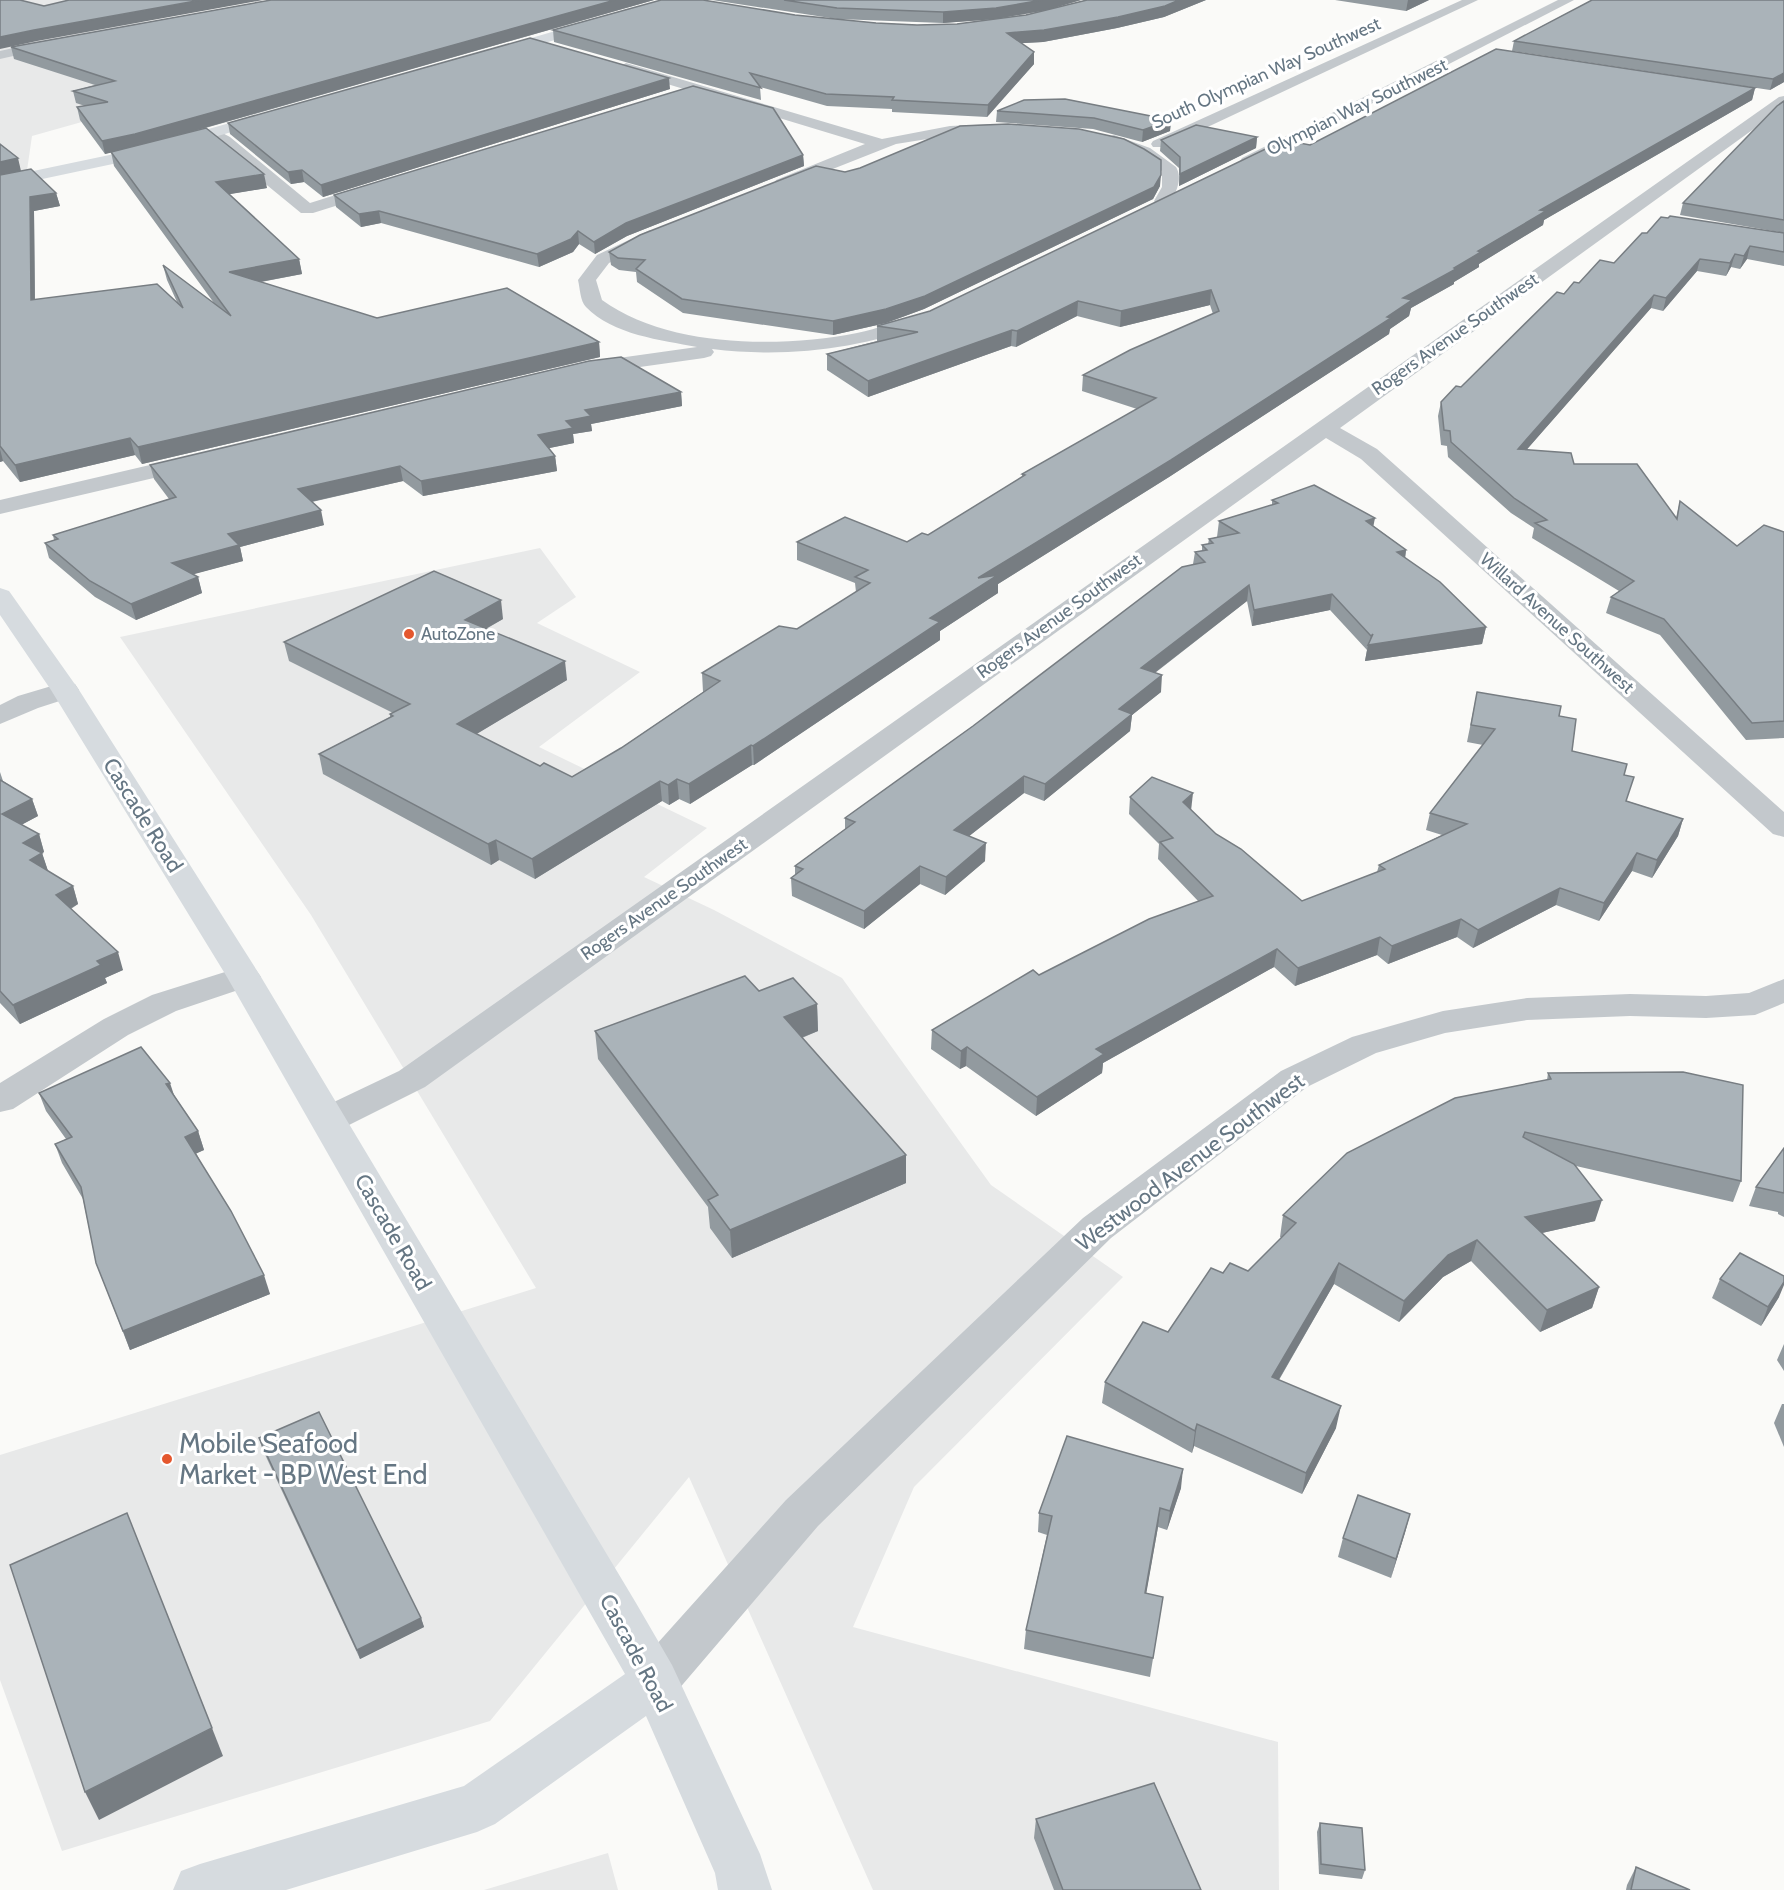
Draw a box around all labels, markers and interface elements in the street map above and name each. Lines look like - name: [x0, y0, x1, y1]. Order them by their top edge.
- street label: South Olympian Way Southwest: [1148, 13, 1384, 133]
- street label: Olympian Way Southwest: [1263, 54, 1451, 160]
- street label: Rogers Avenue Southwest: [1368, 268, 1542, 400]
- street label: Willard Avenue Southwest: [1475, 548, 1639, 698]
- street label: Rogers Avenue Southwest: [972, 549, 1146, 683]
- place label: AutoZone: [421, 623, 495, 645]
- marker: AutoZone: [402, 627, 416, 641]
- street label: Cascade Road: [97, 753, 189, 877]
- street label: Rogers Avenue Southwest: [577, 833, 751, 965]
- street label: Westwood Avenue Southwest: [1070, 1067, 1310, 1257]
- street label: Cascade Road: [349, 1169, 437, 1295]
- place label: Mobile Seafood Market - BP West End: [179, 1427, 427, 1491]
- marker: Mobile Seafood Market - BP West End: [160, 1452, 174, 1466]
- street label: Cascade Road: [594, 1589, 678, 1717]

